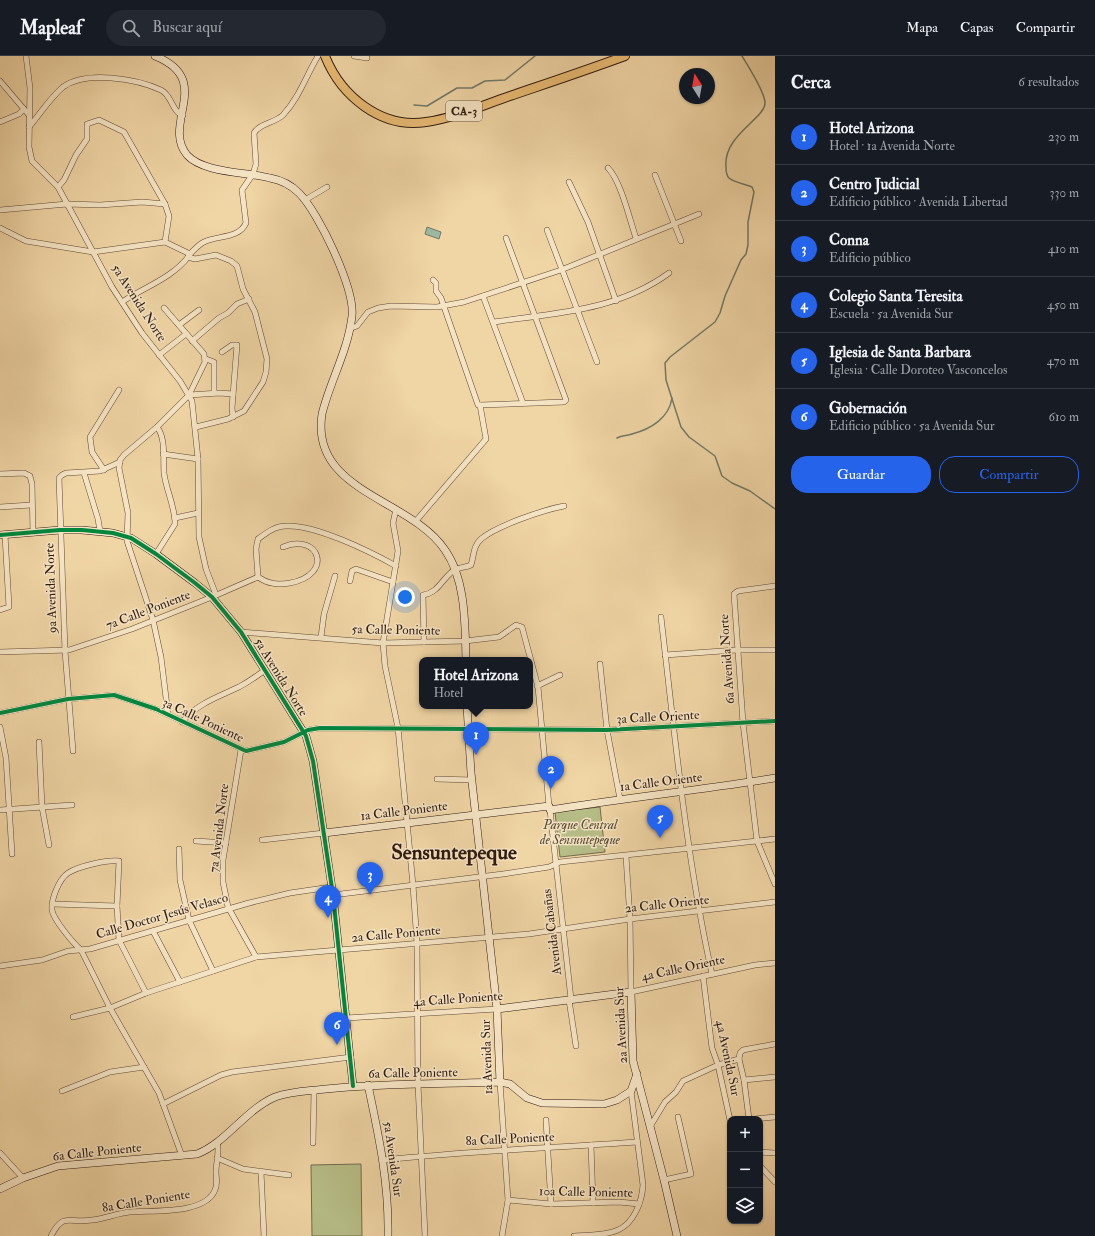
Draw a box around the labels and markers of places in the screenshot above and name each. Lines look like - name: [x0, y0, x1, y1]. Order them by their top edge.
- pin: 1: [463, 722, 489, 755]
- pin: 2: [538, 756, 564, 789]
- pin: 5: [647, 805, 673, 838]
- pin: 3: [357, 862, 383, 895]
- pin: 4: [315, 885, 341, 918]
- pin: 6: [324, 1012, 350, 1045]

